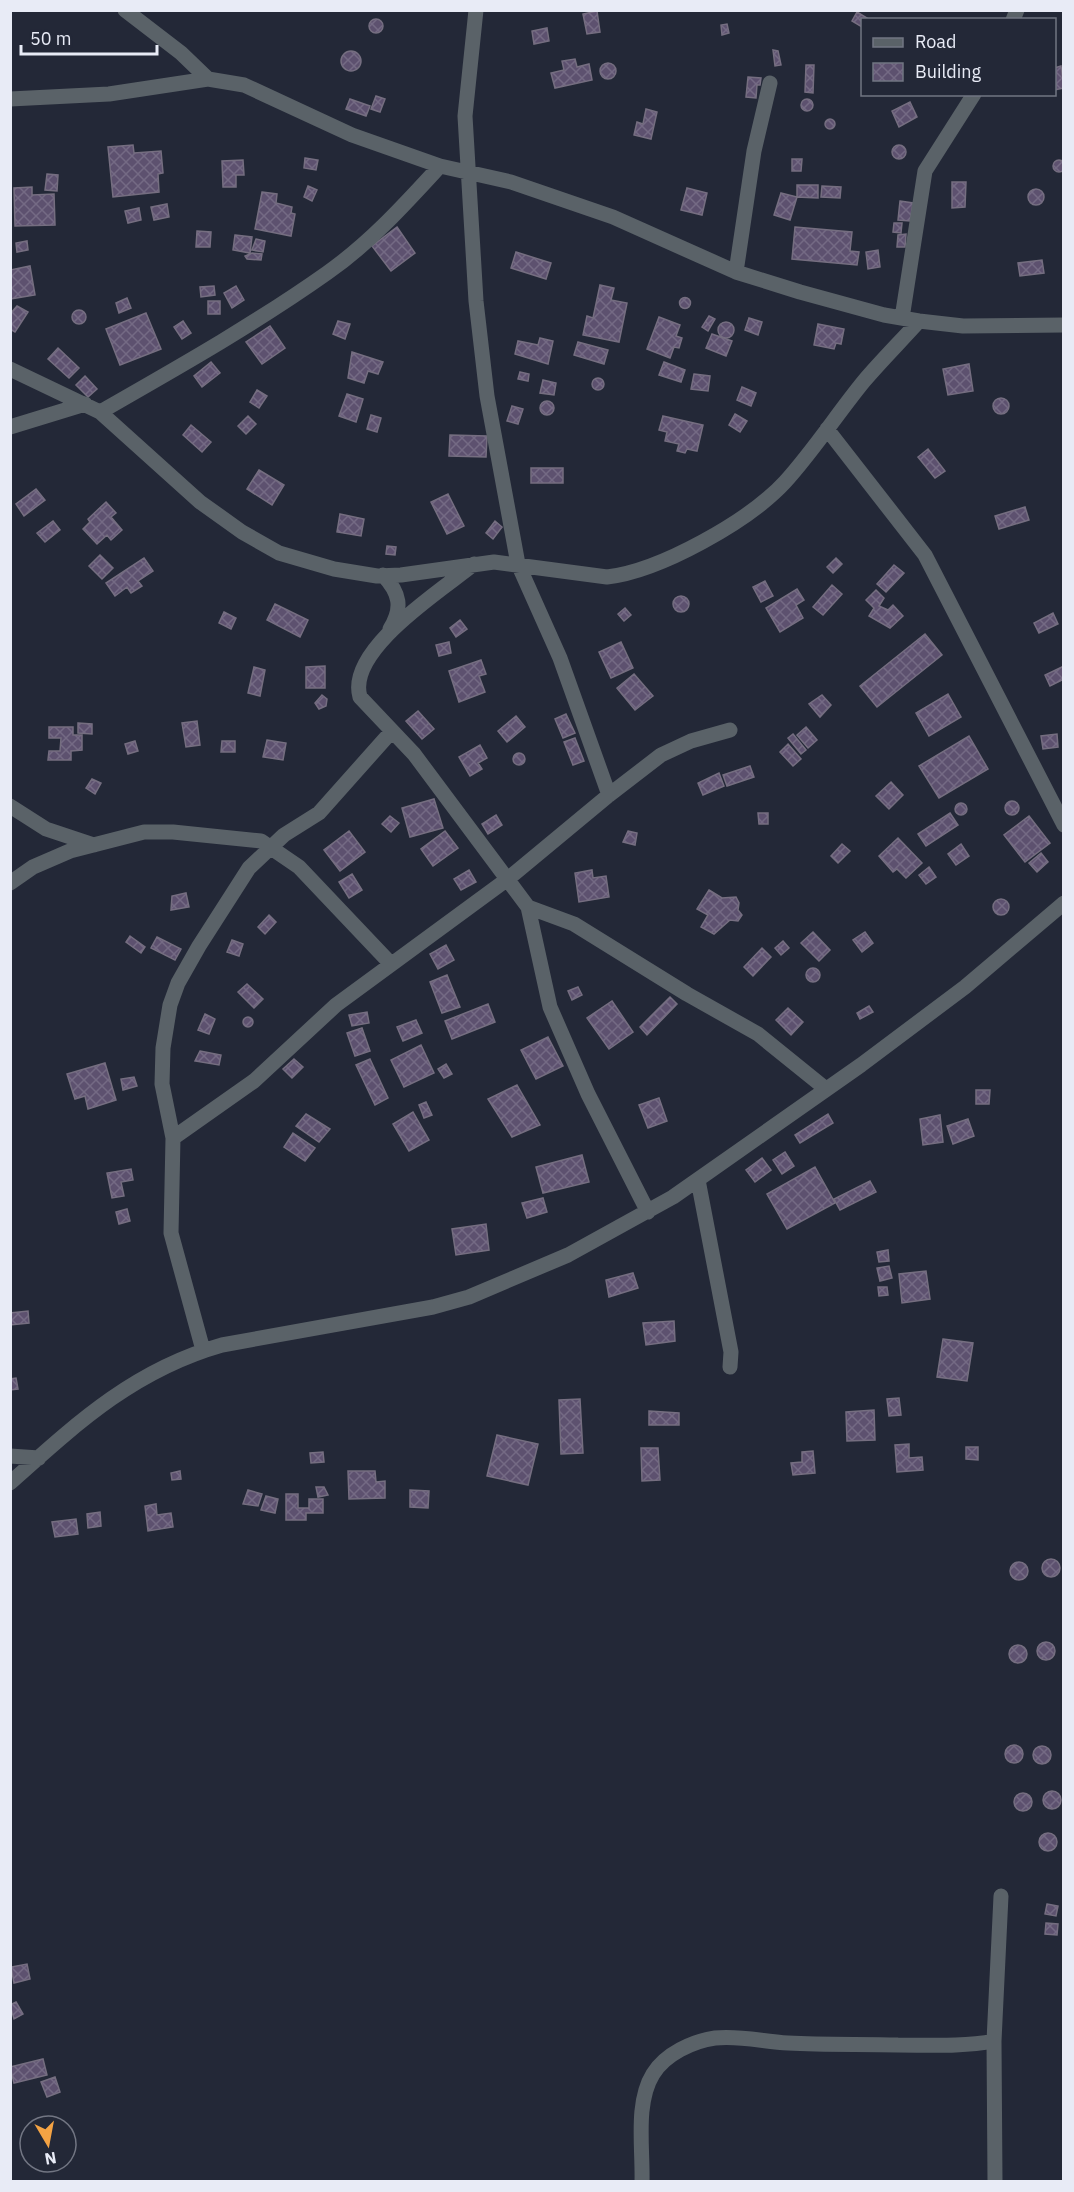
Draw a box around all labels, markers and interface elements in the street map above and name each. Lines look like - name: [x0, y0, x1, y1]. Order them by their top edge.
- scale bar: [21, 18, 158, 56]
- legend: [861, 18, 1056, 96]
- text: 50 m: [30, 27, 72, 50]
- text: Road: [915, 30, 956, 53]
- text: Building: [915, 60, 982, 83]
- north arrow: [18, 2114, 78, 2174]
- text: N: [43, 2148, 58, 2170]

